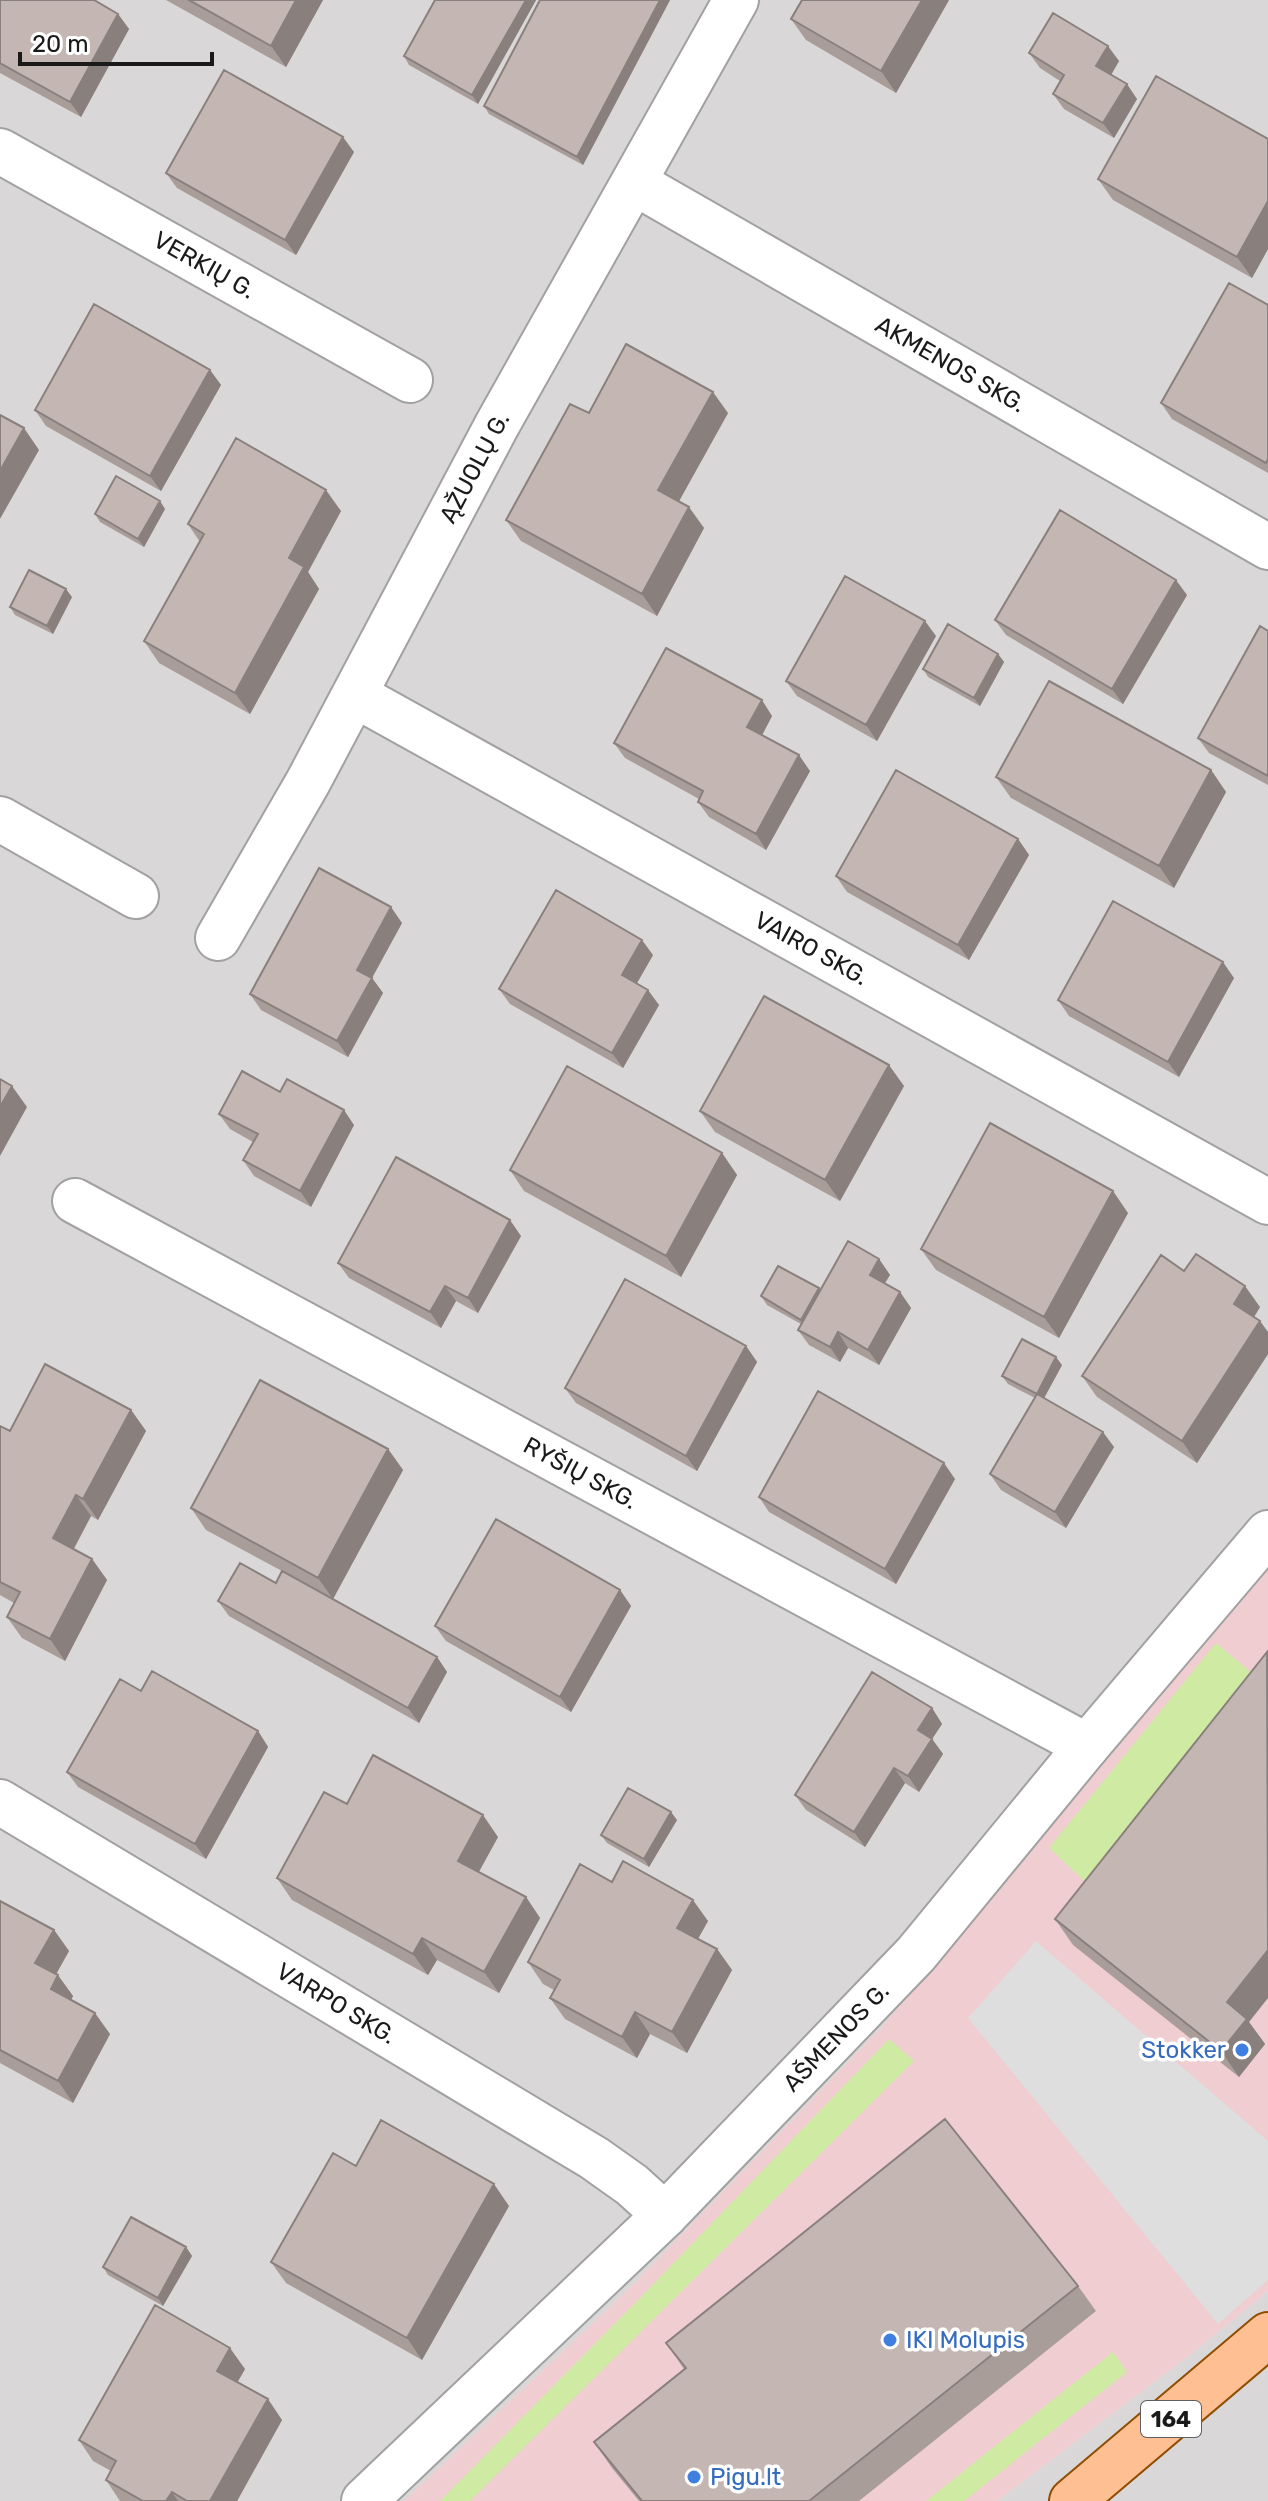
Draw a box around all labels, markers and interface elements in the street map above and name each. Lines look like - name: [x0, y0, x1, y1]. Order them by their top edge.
- scale bar: [20, 16, 212, 66]
- text: 20 m: [32, 30, 89, 58]
- street label: VERKIŲ G.: [149, 226, 260, 305]
- street label: AKMENOS SKG.: [871, 310, 1031, 419]
- street label: ĄŽUOLŲ G.: [434, 407, 515, 528]
- street label: VAIRO SKG.: [750, 906, 873, 991]
- street label: RYŠIŲ SKG.: [519, 1431, 642, 1515]
- street label: VARPO SKG.: [271, 1957, 401, 2050]
- street label: AŠMENOS G.: [777, 1977, 895, 2097]
- place label: Stokker: [1141, 2036, 1226, 2064]
- marker: Stokker: [1233, 2041, 1251, 2059]
- place label: IKI Molupis: [906, 2326, 1025, 2354]
- marker: IKI Molupis: [881, 2331, 899, 2349]
- road number: 164: [1141, 2401, 1201, 2437]
- place label: Pigu.lt: [710, 2463, 781, 2491]
- marker: Pigu.lt: [685, 2468, 703, 2486]

